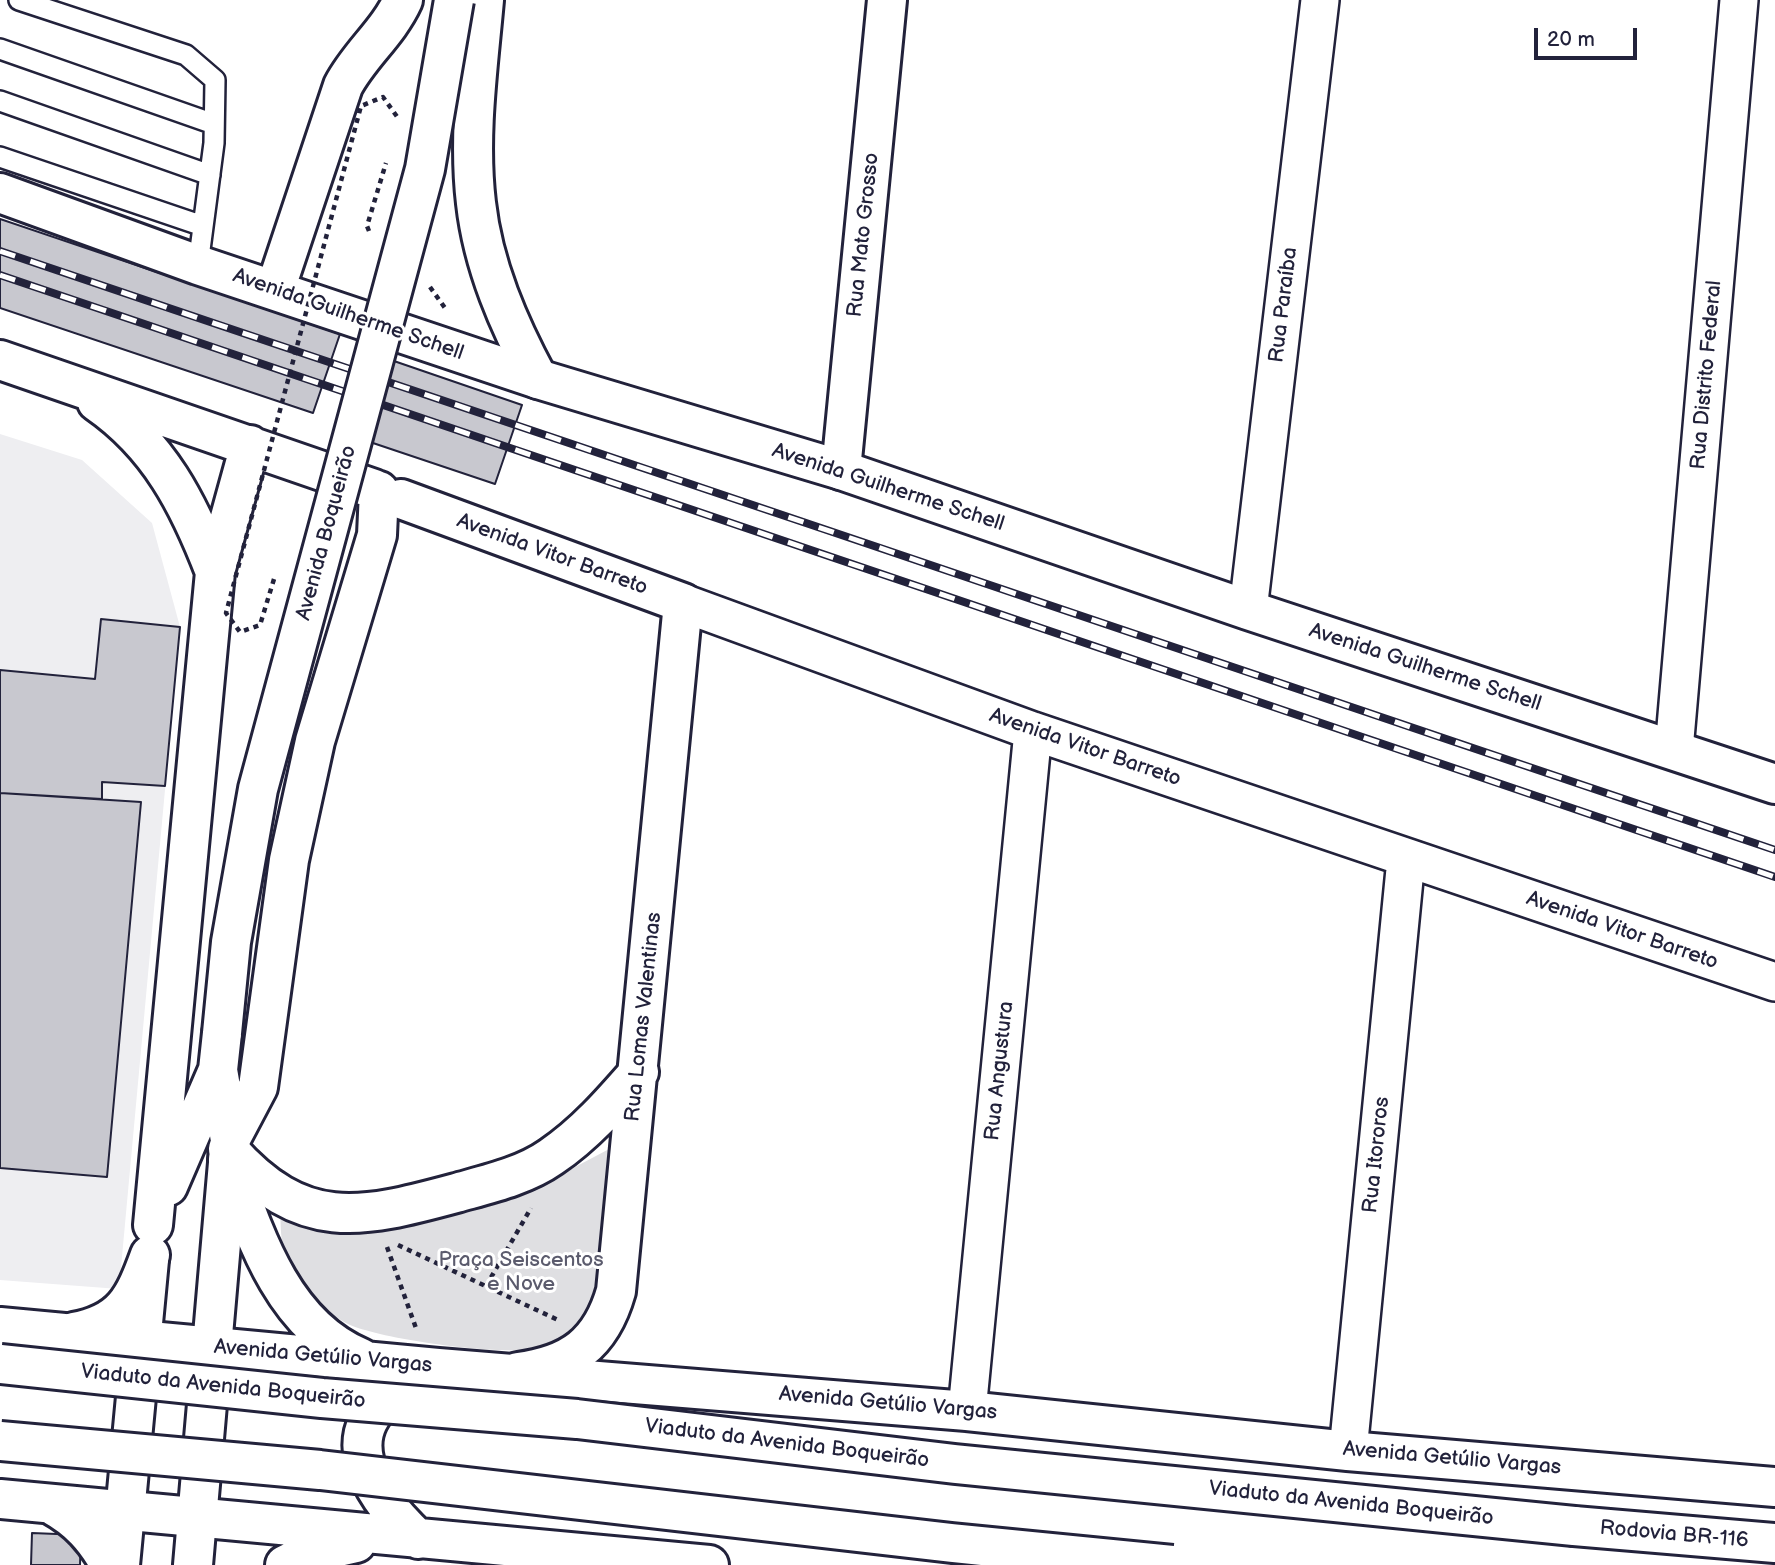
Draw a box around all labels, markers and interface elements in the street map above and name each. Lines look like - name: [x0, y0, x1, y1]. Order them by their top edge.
- scale bar: [1537, 14, 1640, 58]
- text: 20 m: [1547, 27, 1595, 52]
- street label: Rua Mato Grosso: [843, 152, 885, 318]
- street label: Rua Paraíba: [1264, 246, 1304, 364]
- street label: Avenida Guilherme Schell: [229, 264, 467, 366]
- street label: Rua Distrito Federal: [1686, 279, 1728, 471]
- street label: Avenida Guilherme Schell: [769, 439, 1007, 537]
- street label: Avenida Boqueirão: [292, 443, 362, 623]
- street label: Avenida Vitor Barreto: [453, 509, 651, 601]
- street label: Avenida Guilherme Schell: [1306, 619, 1544, 717]
- street label: Avenida Vitor Barreto: [986, 703, 1184, 793]
- street label: Avenida Vitor Barreto: [1523, 886, 1721, 976]
- street label: Rua Lomas Valentinas: [620, 911, 668, 1123]
- street label: Rua Angustura: [980, 1000, 1020, 1142]
- street label: Rua Itororos: [1358, 1095, 1396, 1215]
- park label: Praça Seiscentos e Nove: [438, 1248, 604, 1298]
- street label: Avenida Getúlio Vargas: [213, 1335, 433, 1379]
- street label: Viaduto da Avenida Boqueirão: [79, 1360, 367, 1414]
- street label: Avenida Getúlio Vargas: [778, 1382, 998, 1426]
- street label: Viaduto da Avenida Boqueirão: [643, 1414, 931, 1474]
- street label: Avenida Getúlio Vargas: [1342, 1437, 1562, 1481]
- street label: Viaduto da Avenida Boqueirão: [1207, 1477, 1495, 1531]
- street label: Rodovia BR-116: [1599, 1516, 1749, 1554]

